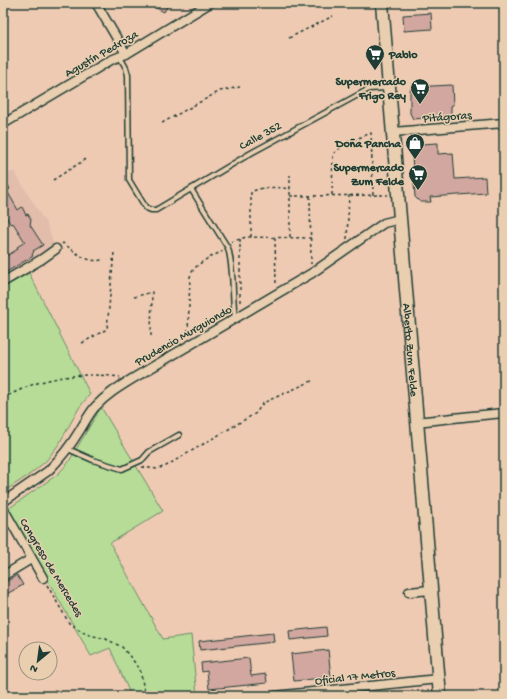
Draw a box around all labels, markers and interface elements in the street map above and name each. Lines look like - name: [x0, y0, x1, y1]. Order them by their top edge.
- street label: Agustín Pedroza: [63, 28, 141, 81]
- supermarket icon: Pablo: [364, 43, 386, 71]
- place label: Pablo: [388, 49, 418, 63]
- place label: Supermercado Frigo Rey: [335, 76, 407, 104]
- supermarket icon: Supermercado Frigo Rey: [409, 77, 431, 105]
- street label: Pitágoras: [421, 109, 473, 127]
- street label: Calle 352: [237, 119, 285, 154]
- shop icon: Doña Pancha: [404, 132, 426, 160]
- place label: Doña Pancha: [335, 138, 402, 152]
- place label: Supermercado Zum Felde: [333, 162, 405, 190]
- supermarket icon: Supermercado Zum Felde: [407, 163, 429, 191]
- street label: Prudencio Murguiondo: [132, 303, 235, 371]
- street label: Alberto Zum Felde: [398, 303, 420, 398]
- street label: Congreso de Mercedes: [15, 516, 85, 620]
- north arrow: [18, 641, 58, 681]
- text: N: [28, 661, 40, 675]
- street label: Oficial 17 Metros: [314, 667, 397, 689]

